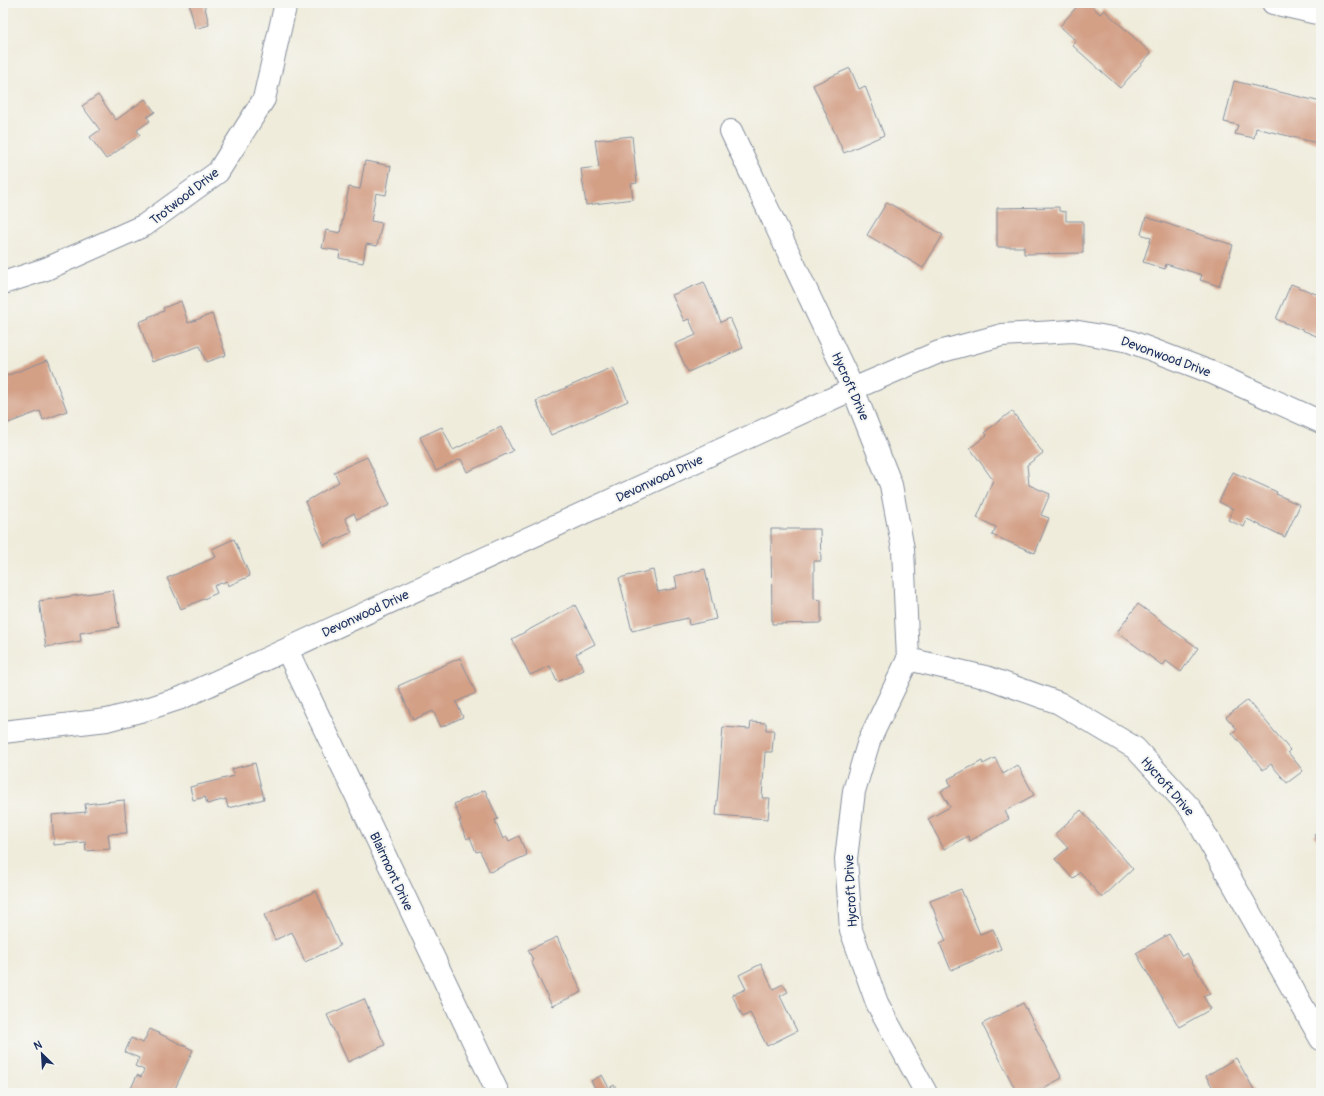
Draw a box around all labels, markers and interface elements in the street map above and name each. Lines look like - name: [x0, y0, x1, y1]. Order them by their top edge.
- street label: Trotwood Drive: [147, 165, 223, 229]
- street label: Devonwood Drive: [1119, 333, 1213, 381]
- street label: Hycroft Drive: [828, 350, 872, 423]
- street label: Devonwood Drive: [613, 451, 706, 506]
- street label: Devonwood Drive: [319, 586, 412, 641]
- street label: Hycroft Drive: [1137, 754, 1198, 820]
- street label: Blairmont Drive: [366, 830, 417, 914]
- street label: Hycroft Drive: [841, 854, 861, 928]
- north arrow: [22, 1034, 62, 1074]
- text: N: [32, 1038, 45, 1053]

